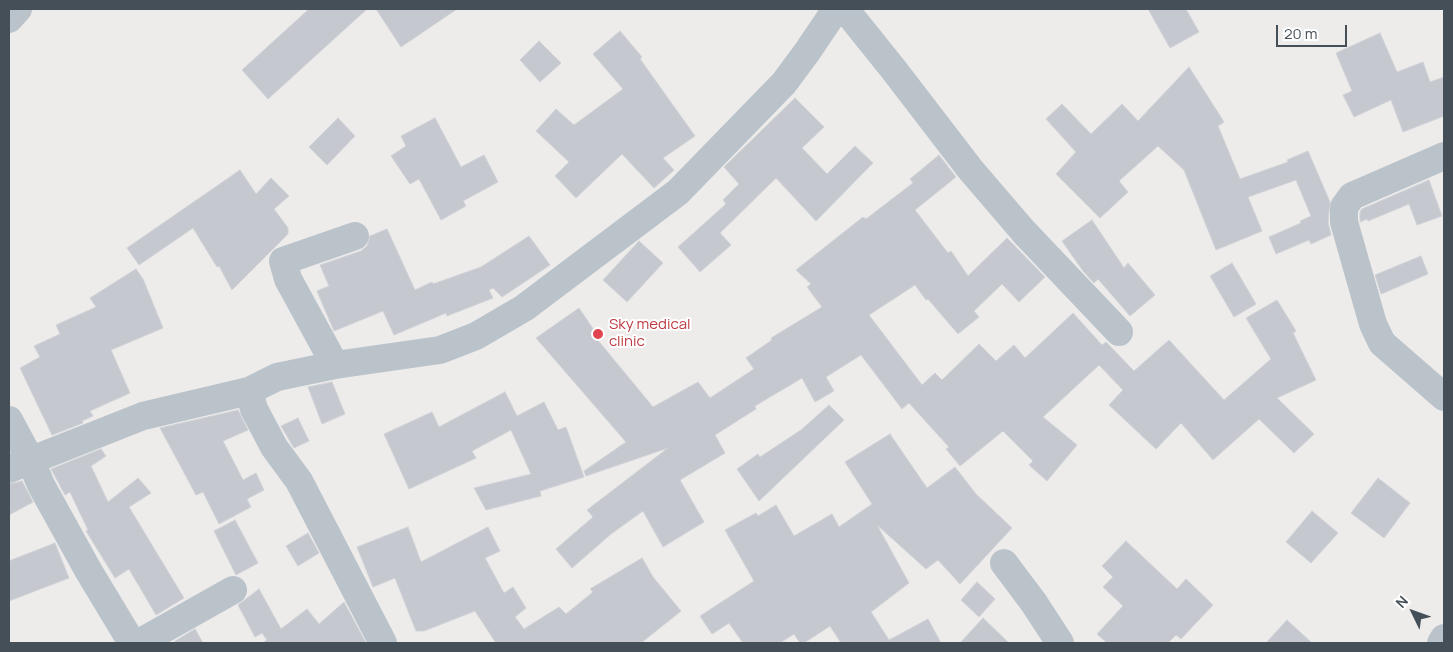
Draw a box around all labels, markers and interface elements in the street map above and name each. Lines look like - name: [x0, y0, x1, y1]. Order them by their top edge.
- scale bar: [1278, 15, 1349, 47]
- text: 20 m: [1284, 23, 1317, 44]
- place label: Sky medical clinic: [609, 316, 691, 351]
- marker: Sky medical clinic: [591, 327, 605, 341]
- north arrow: [1388, 587, 1438, 637]
- text: N: [1391, 592, 1412, 612]

